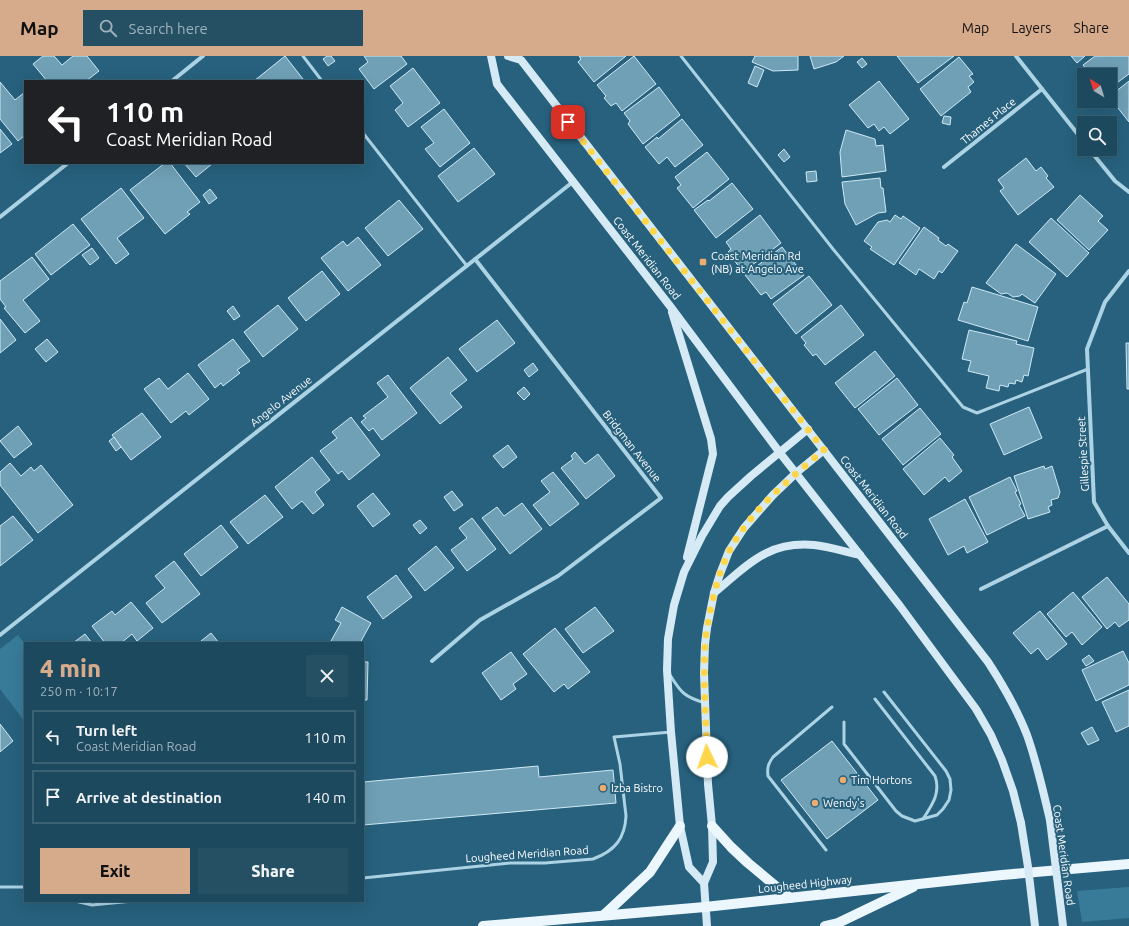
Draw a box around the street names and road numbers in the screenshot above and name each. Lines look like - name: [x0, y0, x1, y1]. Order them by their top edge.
- street label: Thames Place: [958, 95, 1018, 147]
- street label: Coast Meridian Road: [611, 214, 683, 302]
- street label: Angelo Avenue: [248, 373, 314, 429]
- street label: Bridgman Avenue: [600, 408, 664, 484]
- street label: Gillespie Street: [1075, 416, 1091, 492]
- street label: Coast Meridian Road: [838, 453, 910, 541]
- street label: Coast Meridian Road: [1051, 804, 1077, 906]
- street label: Lougheed Meridian Road: [465, 844, 589, 864]
- street label: Lougheed Highway: [757, 873, 853, 895]

